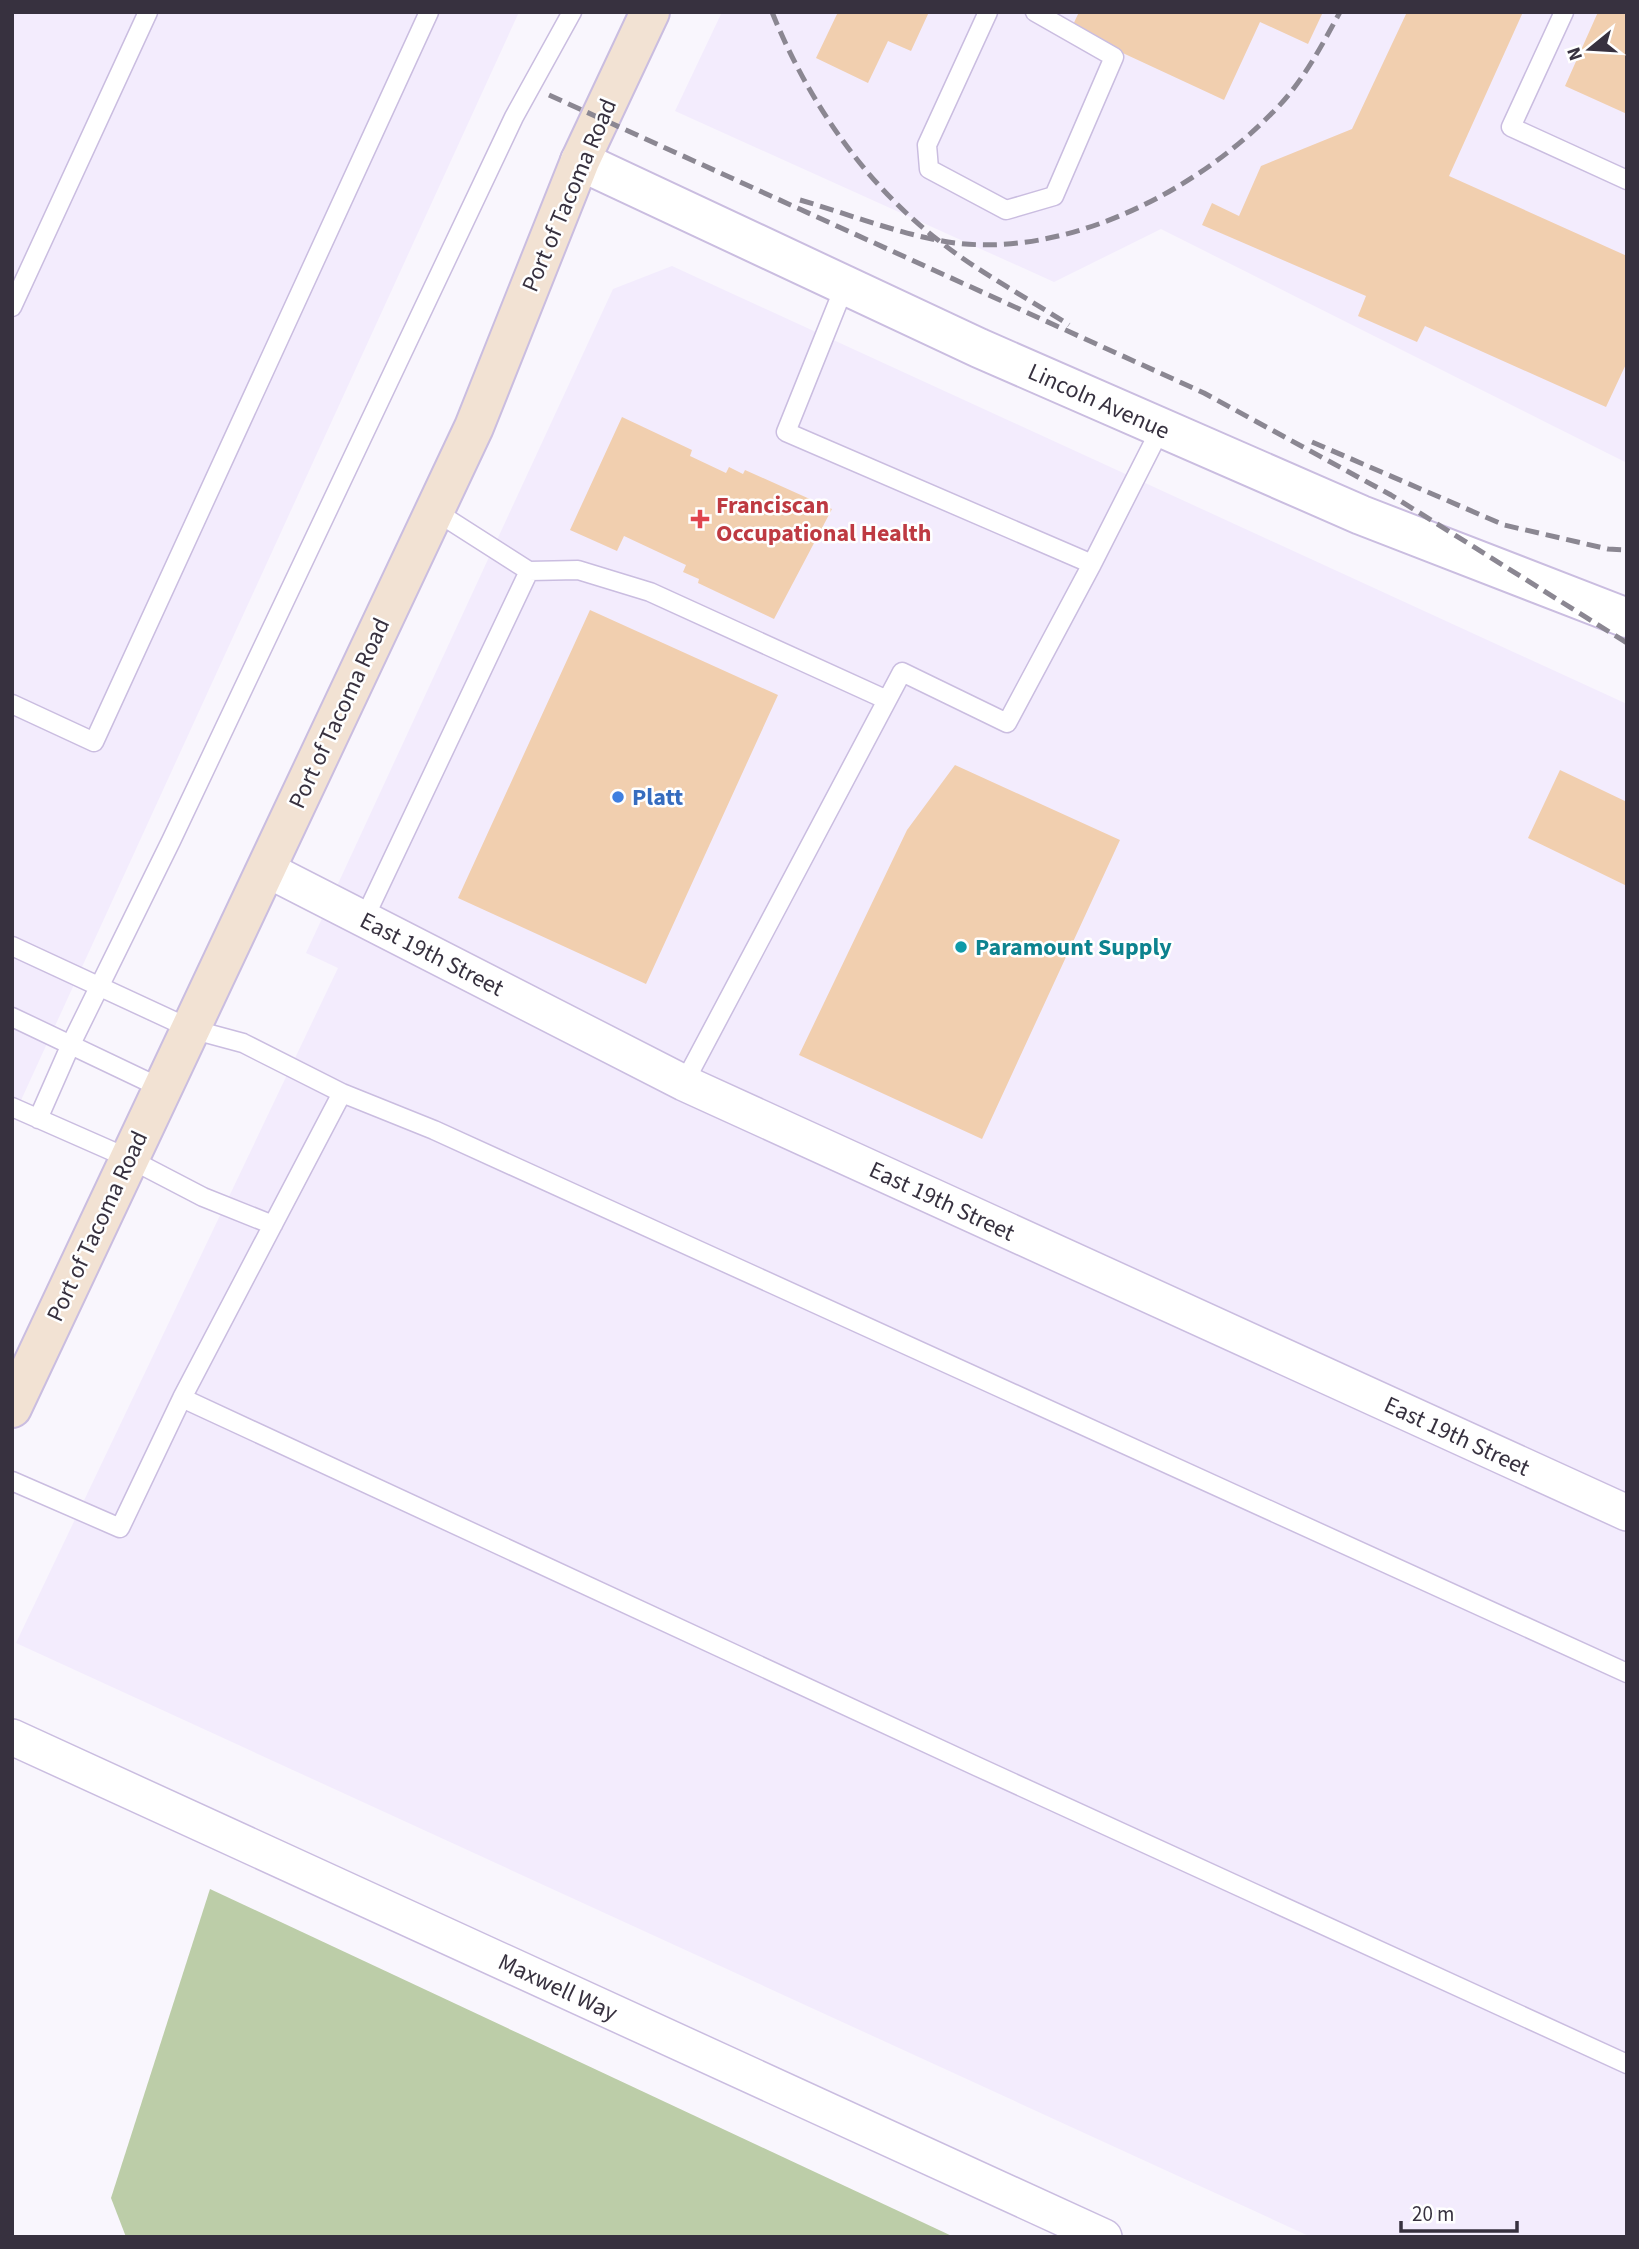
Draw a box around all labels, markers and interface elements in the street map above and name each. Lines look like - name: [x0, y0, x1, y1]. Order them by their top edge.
- north arrow: [1555, 14, 1625, 84]
- text: N: [1560, 44, 1590, 64]
- street label: Port of Tacoma Road: [513, 93, 626, 297]
- street label: Lincoln Avenue: [1022, 355, 1175, 448]
- place label: Franciscan Occupational Health: [716, 488, 931, 551]
- marker: Franciscan Occupational Health: [690, 509, 710, 529]
- street label: Port of Tacoma Road: [280, 612, 399, 814]
- place label: Platt: [632, 780, 683, 815]
- marker: Platt: [610, 789, 626, 805]
- street label: East 19th Street: [354, 903, 510, 1006]
- place label: Paramount Supply: [975, 930, 1172, 965]
- marker: Paramount Supply: [953, 939, 969, 955]
- street label: Port of Tacoma Road: [38, 1125, 157, 1327]
- street label: East 19th Street: [863, 1152, 1020, 1251]
- street label: East 19th Street: [1378, 1387, 1535, 1486]
- street label: Maxwell Way: [492, 1945, 623, 2030]
- scale bar: [1401, 2190, 1516, 2234]
- text: 20 m: [1412, 2199, 1454, 2229]

